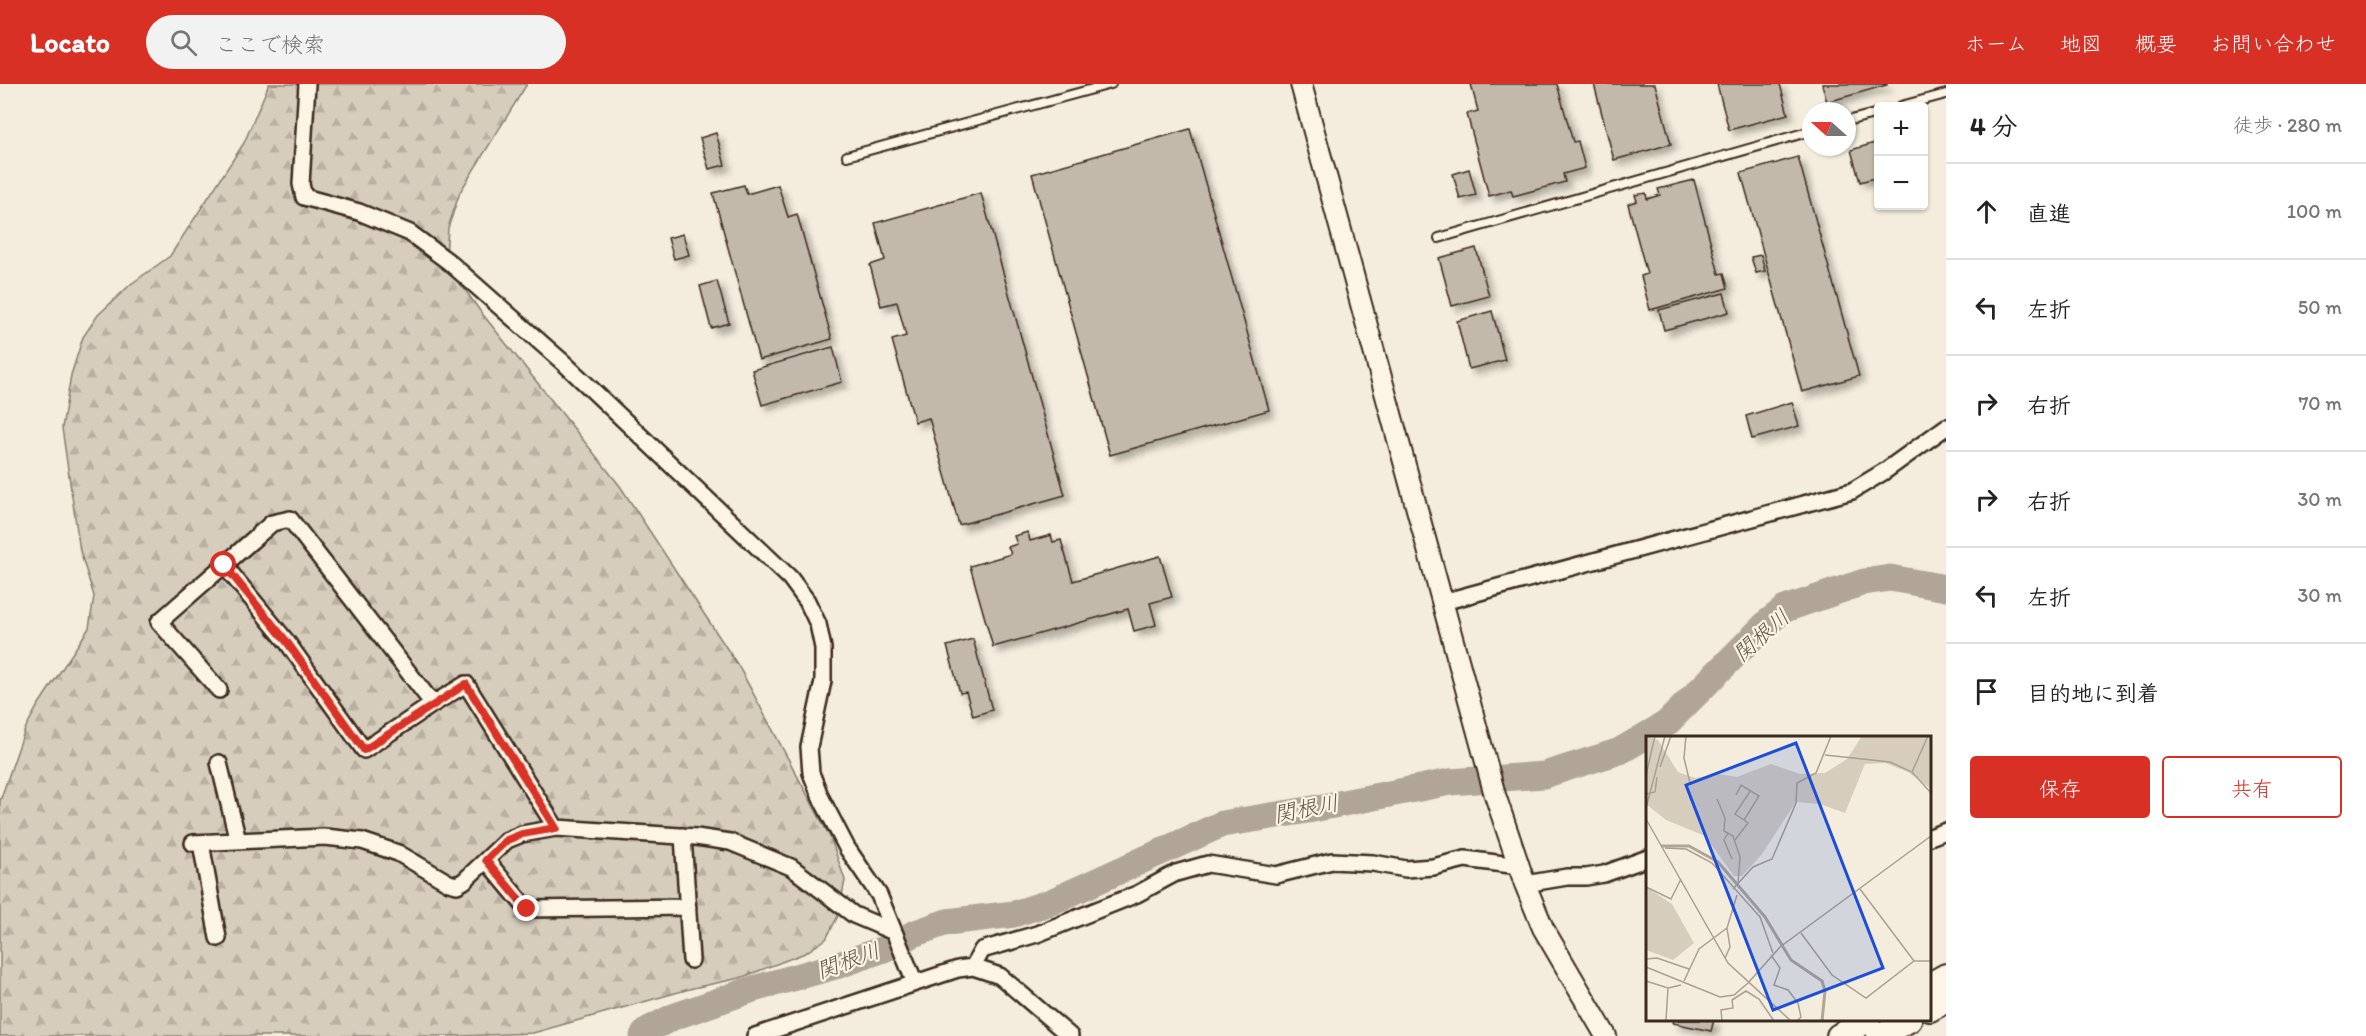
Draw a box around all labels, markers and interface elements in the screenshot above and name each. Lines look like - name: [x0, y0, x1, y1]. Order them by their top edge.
- search box: [146, 15, 566, 69]
- text: Locato: [30, 25, 110, 59]
- icon: search: [167, 26, 200, 59]
- text: ここで検索: [215, 31, 325, 58]
- text: ホーム: [1965, 31, 2027, 56]
- text: 地図: [2060, 31, 2102, 56]
- text: 概要: [2135, 31, 2177, 56]
- text: お問い合わせ: [2210, 31, 2336, 56]
- north arrow: [1802, 102, 1856, 156]
- map controls: [1874, 102, 1928, 210]
- button: +: [1874, 102, 1928, 156]
- text: 4 分: [1970, 110, 2017, 142]
- text: 徒歩 · 280 m: [2233, 113, 2342, 137]
- button: −: [1874, 156, 1928, 210]
- icon: ahead: [1970, 195, 2003, 228]
- text: 100 m: [2287, 199, 2342, 223]
- text: 直進: [2027, 200, 2071, 227]
- icon: left: [1970, 291, 2003, 324]
- text: 50 m: [2298, 295, 2342, 319]
- text: 左折: [2027, 296, 2071, 323]
- icon: right: [1970, 387, 2003, 420]
- text: 70 m: [2298, 391, 2342, 415]
- text: 右折: [2027, 392, 2071, 419]
- icon: right: [1970, 483, 2003, 516]
- text: 30 m: [2297, 487, 2342, 511]
- text: 右折: [2027, 488, 2071, 515]
- route start: [210, 551, 236, 577]
- icon: left: [1970, 579, 2003, 612]
- text: 30 m: [2297, 583, 2342, 607]
- text: 左折: [2027, 584, 2071, 611]
- water label: 関根川: [1728, 604, 1795, 667]
- icon: arrive: [1970, 675, 2003, 708]
- text: 目的地に到着: [2027, 680, 2159, 707]
- inset map: [1646, 736, 1931, 1021]
- button: 保存: [1970, 756, 2150, 818]
- button: 共有: [2162, 756, 2342, 818]
- water label: 関根川: [1271, 789, 1341, 828]
- route end: [513, 895, 539, 921]
- water label: 関根川: [813, 936, 884, 984]

